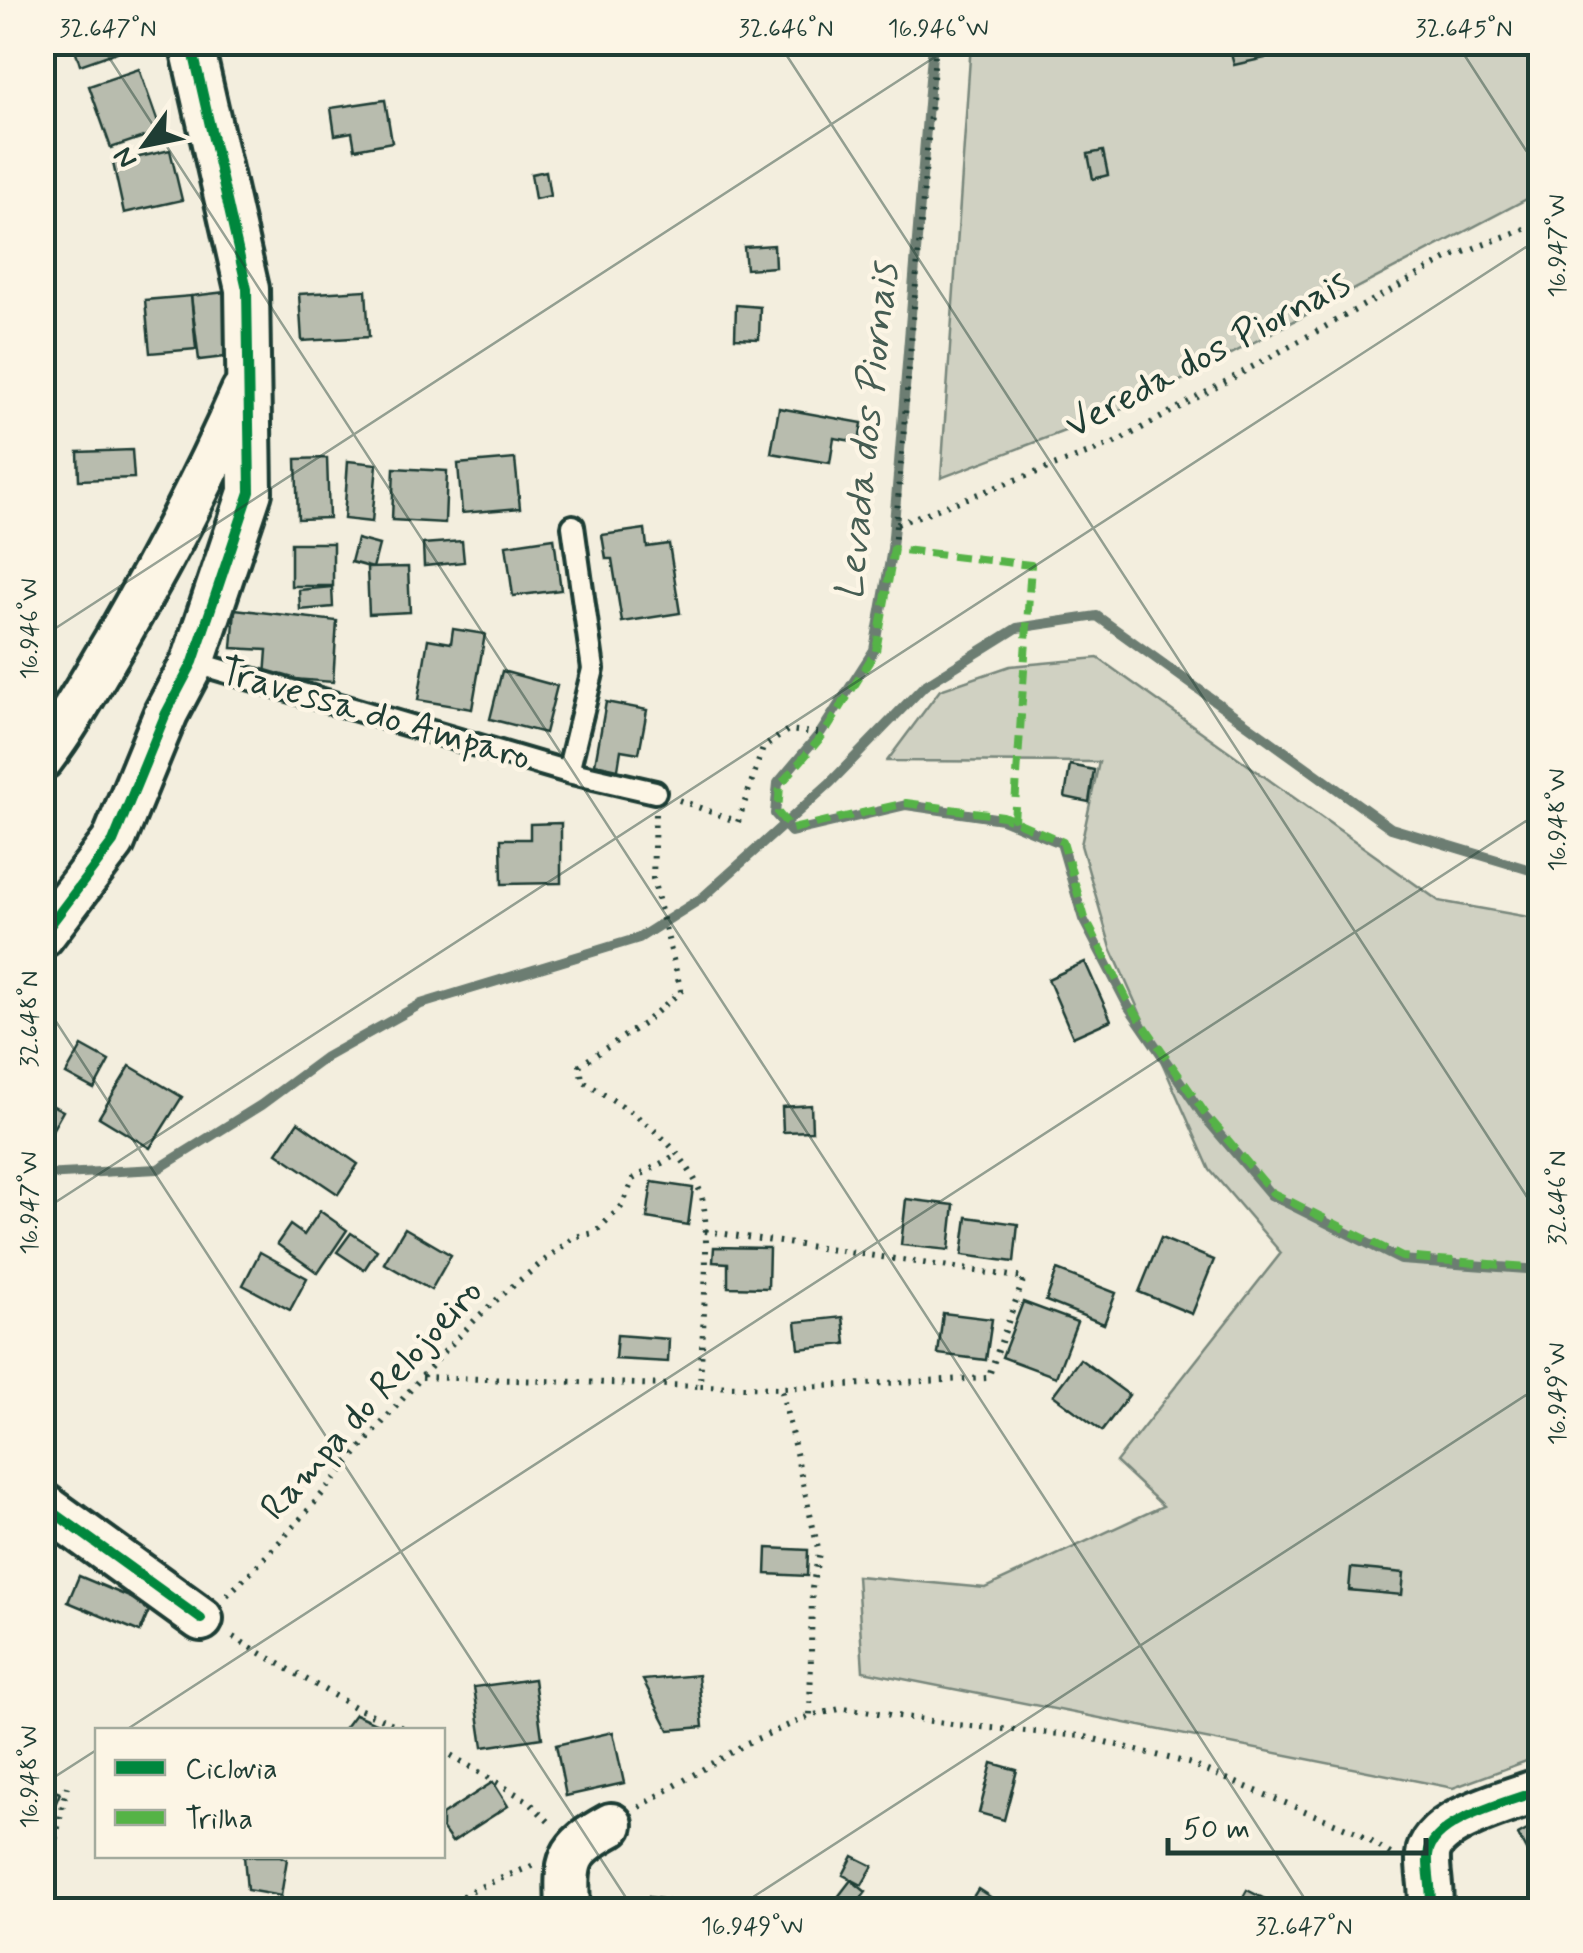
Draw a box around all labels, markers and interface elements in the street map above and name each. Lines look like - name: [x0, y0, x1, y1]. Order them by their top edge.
- text: 32.647°N: [59, 13, 157, 46]
- text: 32.646°N: [738, 13, 834, 46]
- text: 16.946°W: [887, 13, 989, 46]
- text: 32.645°N: [1415, 13, 1513, 46]
- north arrow: [95, 95, 195, 195]
- text: N: [106, 139, 147, 175]
- text: 16.947°W: [1542, 194, 1575, 298]
- water label: Levada dos Piornais: [824, 258, 912, 603]
- street label: Vereda dos Piornais: [1057, 259, 1359, 451]
- text: 16.946°W: [14, 578, 47, 680]
- street label: Travessa do Amparo: [214, 647, 536, 783]
- text: 16.948°W: [1542, 769, 1575, 871]
- text: 32.648°N: [14, 971, 47, 1067]
- text: 32.646°N: [1542, 1150, 1575, 1246]
- text: 16.947°W: [14, 1151, 47, 1255]
- street label: Rampa do Relojoeiro: [250, 1268, 494, 1532]
- text: 16.949°W: [1542, 1343, 1575, 1445]
- text: 16.948°W: [14, 1726, 47, 1828]
- legend: [95, 1728, 445, 1858]
- text: Ciclovia: [185, 1750, 278, 1789]
- scale bar: [1168, 1793, 1426, 1855]
- text: Trilha: [185, 1800, 253, 1839]
- text: 50 m: [1183, 1810, 1250, 1849]
- text: 16.949°W: [701, 1911, 803, 1944]
- text: 32.647°N: [1255, 1911, 1353, 1944]

